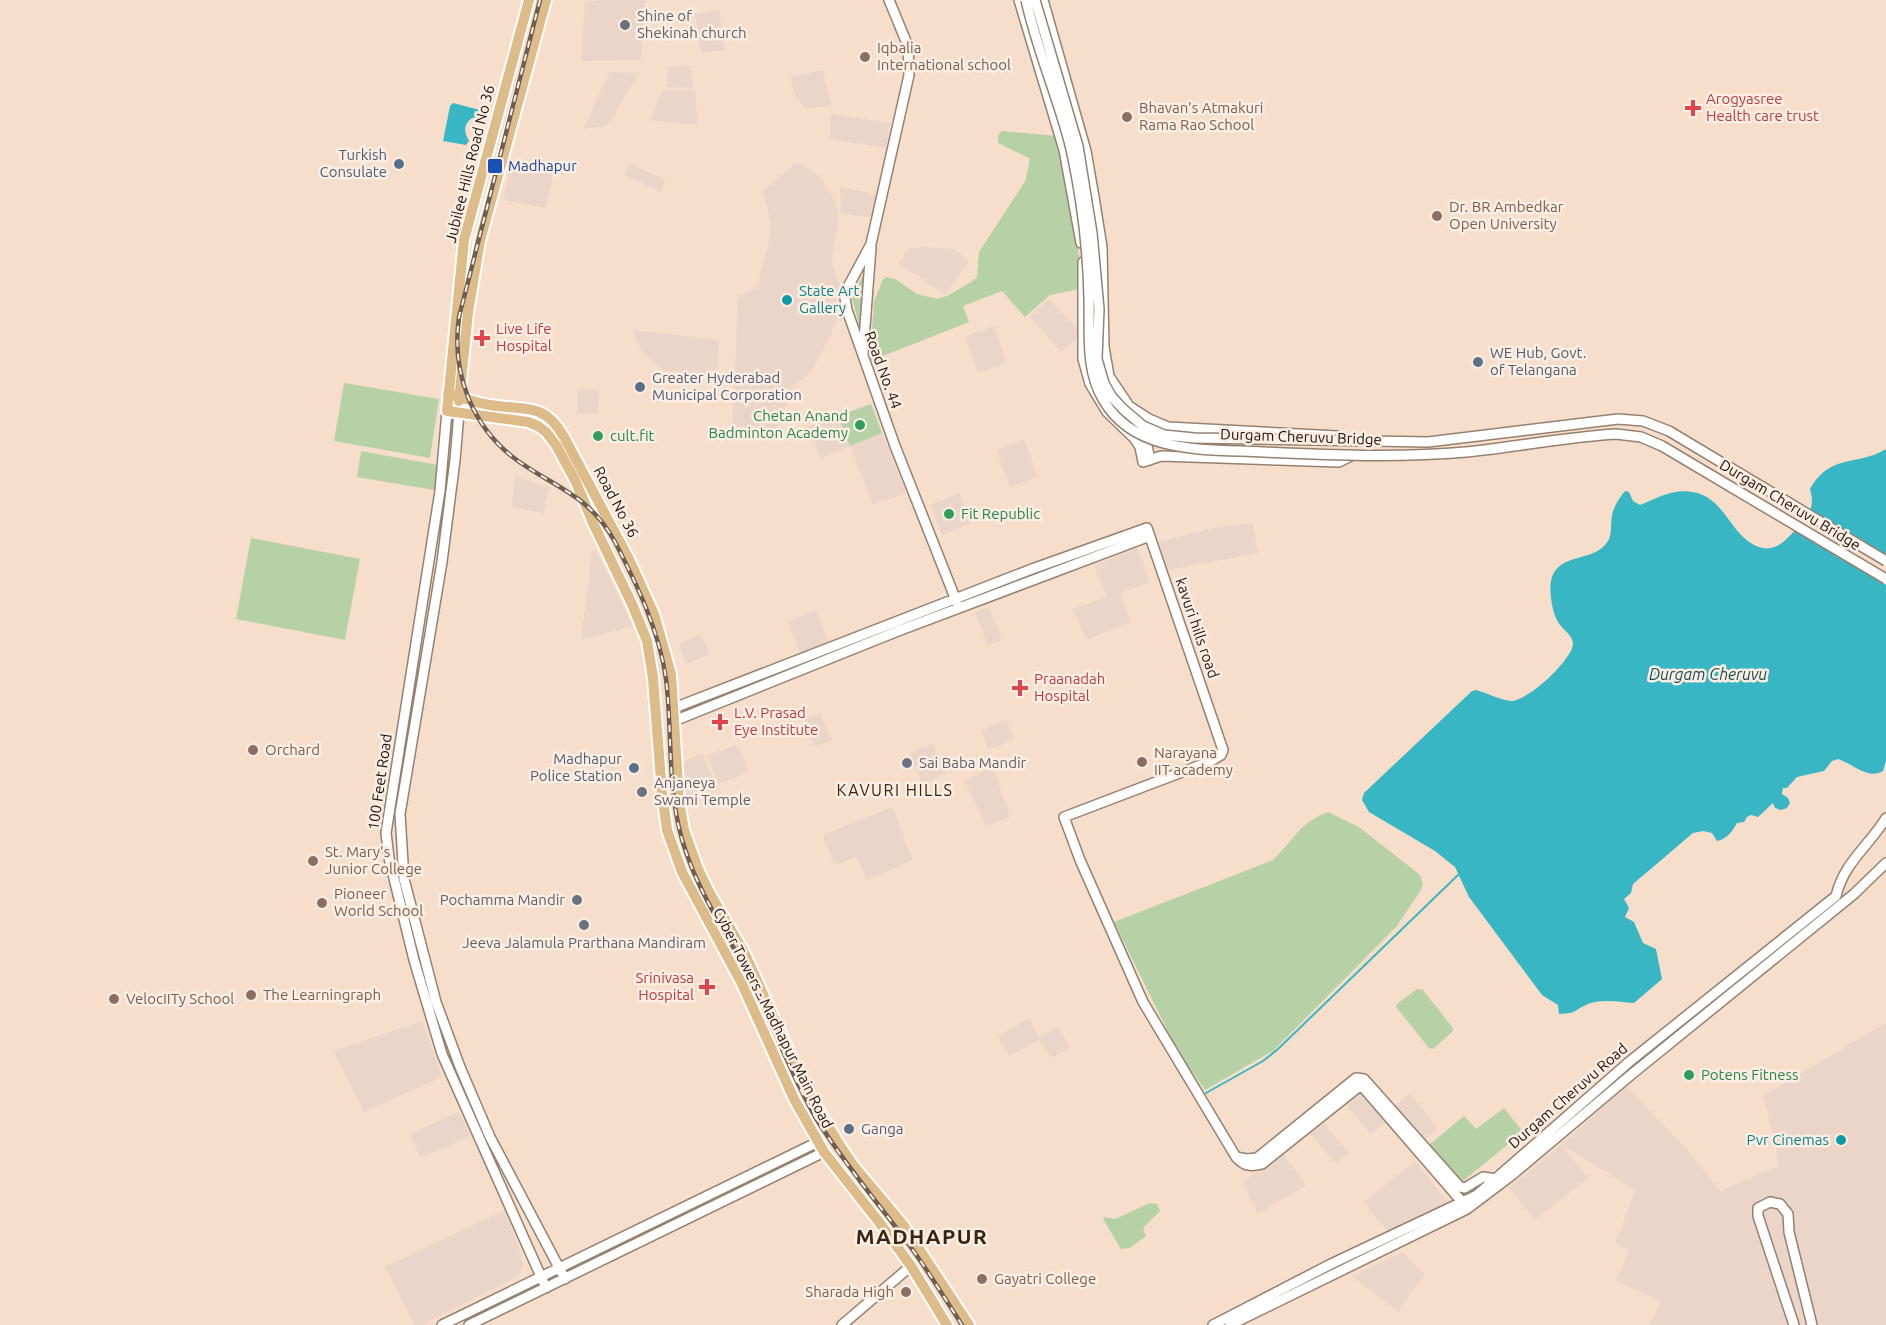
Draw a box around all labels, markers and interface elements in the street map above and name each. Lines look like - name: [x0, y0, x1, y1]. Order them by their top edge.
- place label: Shine of Shekinah church: [637, 7, 747, 41]
- marker: Shine of Shekinah church: [618, 18, 632, 32]
- place label: Iqbalia International school: [877, 39, 1011, 73]
- marker: Iqbalia International school: [858, 50, 872, 64]
- street label: Jubilee Hills Road No 36: [442, 83, 497, 245]
- place label: Arogyasree Health care trust: [1706, 90, 1819, 124]
- place label: Bhavan's Atmakuri Rama Rao School: [1139, 99, 1263, 133]
- marker: Arogyasree Health care trust: [1684, 99, 1702, 117]
- marker: Bhavan's Atmakuri Rama Rao School: [1120, 110, 1134, 124]
- place label: Turkish Consulate: [320, 146, 387, 180]
- marker: Turkish Consulate: [392, 157, 406, 171]
- marker: Madhapur: [486, 157, 504, 175]
- place label: Madhapur: [508, 157, 577, 174]
- place label: Dr. BR Ambedkar Open University: [1449, 198, 1564, 232]
- marker: Dr. BR Ambedkar Open University: [1430, 209, 1444, 223]
- place label: State Art Gallery: [799, 282, 859, 316]
- marker: State Art Gallery: [780, 293, 794, 307]
- place label: Live Life Hospital: [496, 320, 552, 354]
- marker: Live Life Hospital: [473, 329, 491, 347]
- street label: Road No. 44: [862, 329, 905, 411]
- place label: WE Hub, Govt. of Telangana: [1490, 344, 1586, 378]
- marker: WE Hub, Govt. of Telangana: [1471, 355, 1485, 369]
- place label: Greater Hyderabad Municipal Corporation: [652, 369, 802, 403]
- marker: Greater Hyderabad Municipal Corporation: [633, 380, 647, 394]
- place label: Chetan Anand Badminton Academy: [709, 407, 848, 441]
- marker: Chetan Anand Badminton Academy: [853, 418, 867, 432]
- street label: Durgam Cheruvu Bridge: [1220, 425, 1382, 448]
- place label: cult.fit: [610, 427, 655, 444]
- marker: cult.fit: [591, 429, 605, 443]
- street label: Durgam Cheruvu Bridge: [1717, 456, 1864, 553]
- street label: Road No 36: [591, 463, 642, 540]
- place label: Fit Republic: [961, 505, 1040, 522]
- marker: Fit Republic: [942, 507, 956, 521]
- street label: kavuri hills road: [1172, 575, 1223, 680]
- water label: Durgam Cheruvu: [1649, 665, 1767, 683]
- place label: Praanadah Hospital: [1034, 670, 1105, 704]
- marker: Praanadah Hospital: [1011, 679, 1029, 697]
- place label: L.V. Prasad Eye Institute: [734, 704, 818, 738]
- marker: L.V. Prasad Eye Institute: [711, 713, 729, 731]
- street label: 100 Feet Road: [364, 733, 395, 831]
- place label: Orchard: [265, 741, 320, 758]
- marker: Orchard: [246, 743, 260, 757]
- place label: Narayana IIT academy: [1154, 744, 1233, 778]
- place label: Madhapur Police Station: [530, 750, 622, 784]
- place label: Sai Baba Mandir: [919, 754, 1027, 771]
- marker: Narayana IIT academy: [1135, 755, 1149, 769]
- marker: Sai Baba Mandir: [900, 756, 914, 770]
- marker: Madhapur Police Station: [627, 761, 641, 775]
- place label: Anjaneya Swami Temple: [654, 774, 751, 808]
- district label: KAVURI HILLS: [837, 781, 953, 799]
- marker: Anjaneya Swami Temple: [635, 785, 649, 799]
- place label: St. Mary's Junior College: [325, 843, 422, 877]
- marker: St. Mary's Junior College: [306, 854, 320, 868]
- place label: Pioneer World School: [334, 885, 423, 919]
- place label: Pochamma Mandir: [440, 891, 565, 908]
- marker: Pochamma Mandir: [570, 893, 584, 907]
- marker: Pioneer World School: [315, 896, 329, 910]
- street label: Cyber Towers - Madhapur Main Road: [710, 905, 837, 1131]
- marker: Jeeva Jalamula Prarthana Mandiram: [577, 918, 591, 932]
- place label: Jeeva Jalamula Prarthana Mandiram: [462, 934, 706, 951]
- place label: Srinivasa Hospital: [635, 969, 694, 1003]
- marker: Srinivasa Hospital: [698, 978, 716, 996]
- place label: The Learningraph: [263, 986, 381, 1003]
- marker: The Learningraph: [244, 988, 258, 1002]
- place label: VelocIITy School: [126, 990, 234, 1007]
- marker: VelocIITy School: [107, 992, 121, 1006]
- street label: Durgam Cheruvu Road: [1505, 1039, 1630, 1152]
- place label: Potens Fitness: [1701, 1066, 1799, 1083]
- marker: Potens Fitness: [1682, 1068, 1696, 1082]
- place label: Ganga: [861, 1120, 904, 1137]
- marker: Ganga: [842, 1122, 856, 1136]
- place label: Pvr Cinemas: [1747, 1131, 1829, 1148]
- marker: Pvr Cinemas: [1834, 1133, 1848, 1147]
- district label: MADHAPUR: [856, 1224, 988, 1248]
- place label: Gayatri College: [994, 1270, 1096, 1287]
- marker: Gayatri College: [975, 1272, 989, 1286]
- place label: Sharada High: [805, 1283, 894, 1300]
- marker: Sharada High: [899, 1285, 913, 1299]

